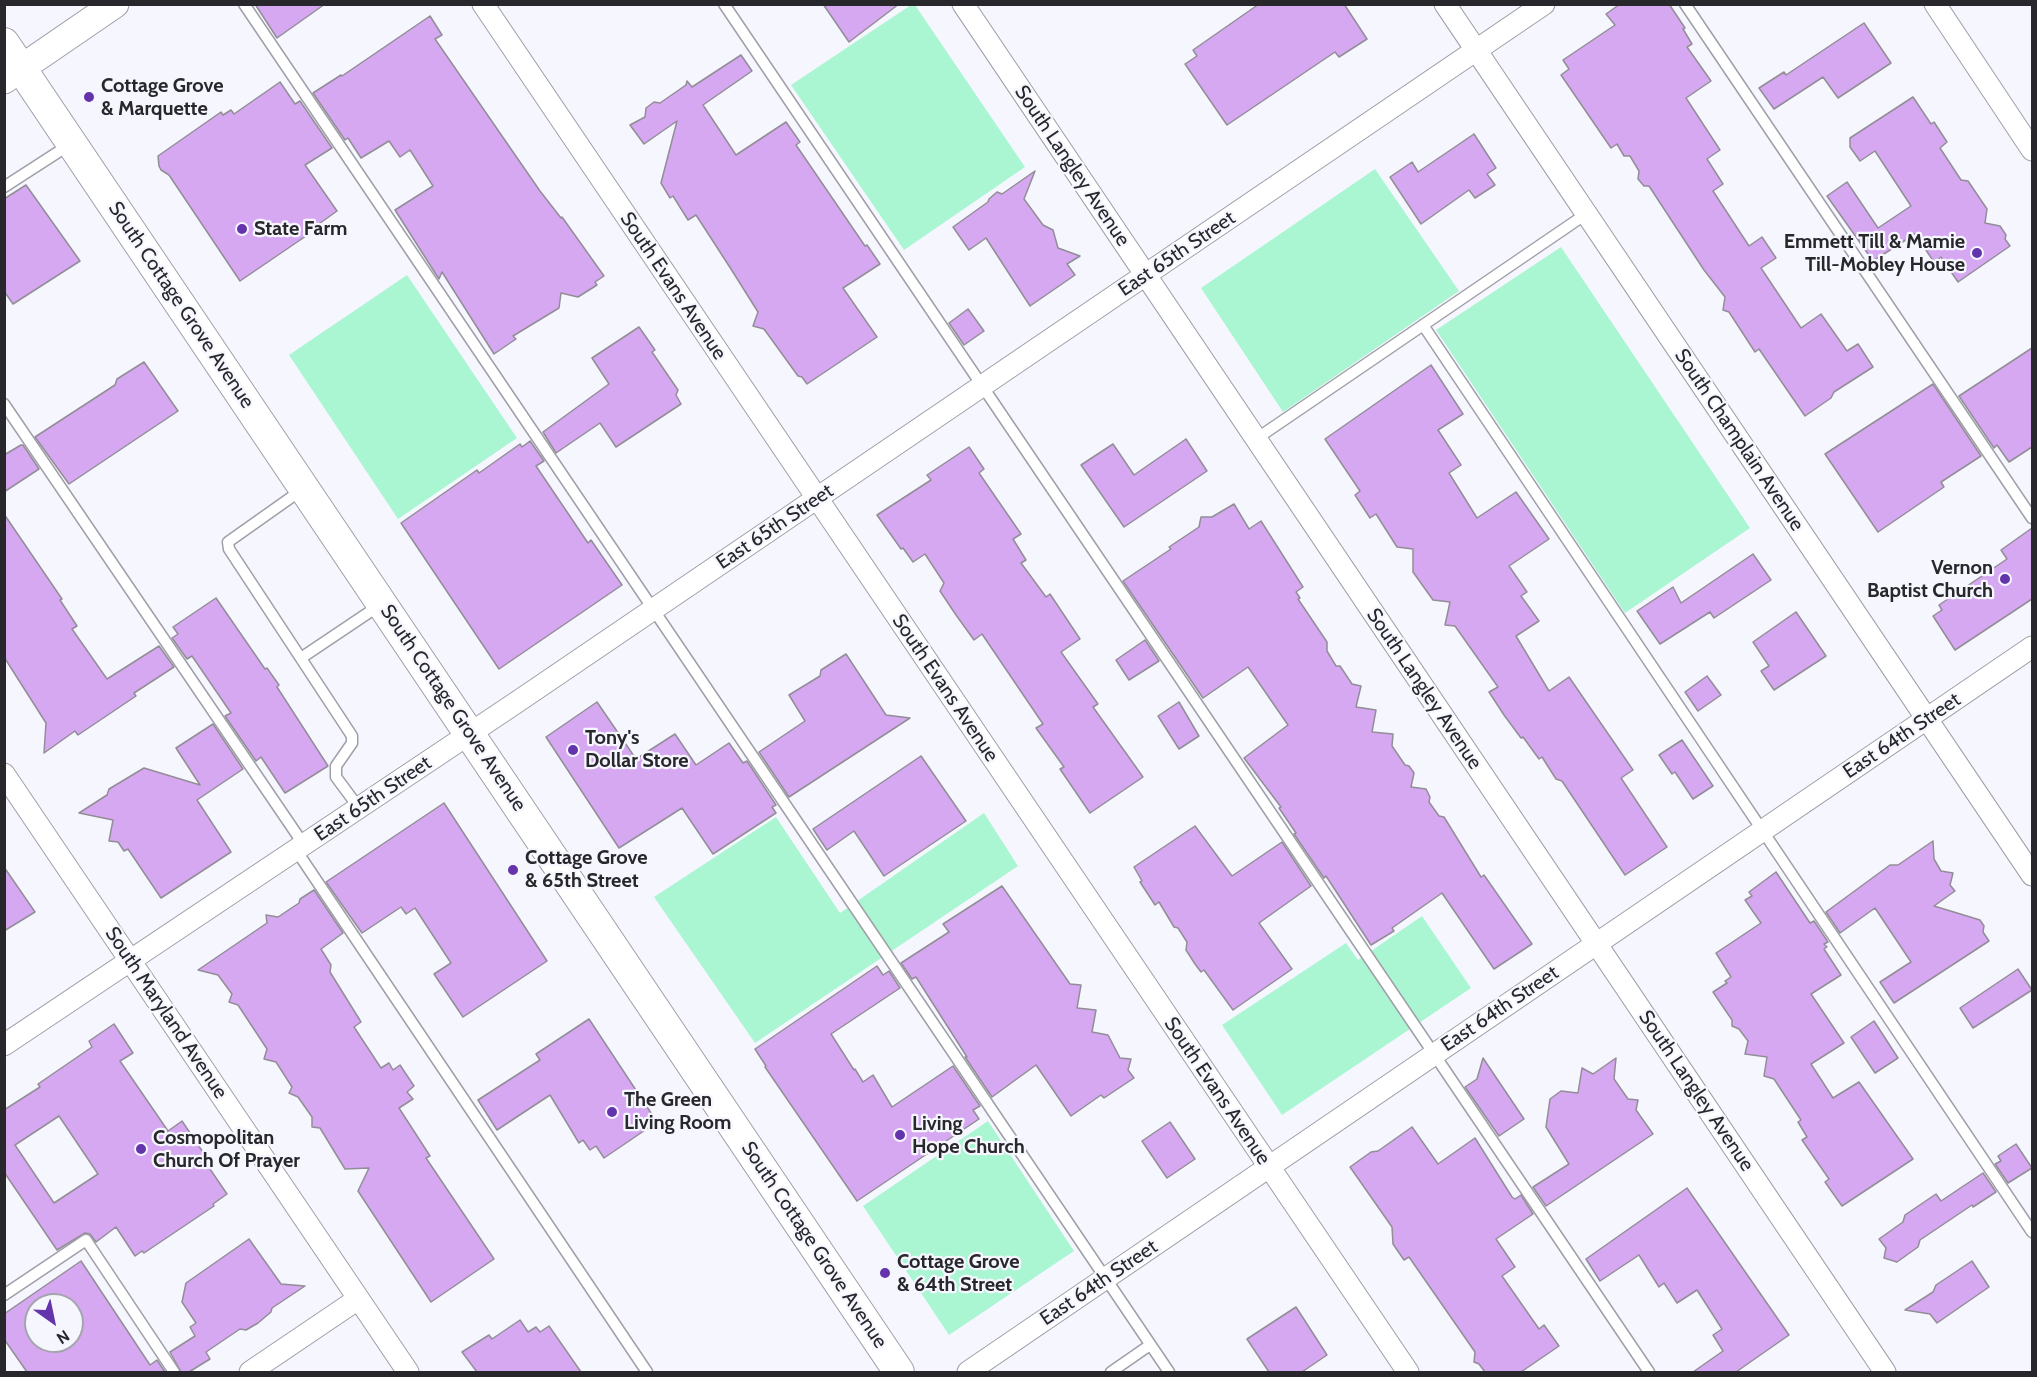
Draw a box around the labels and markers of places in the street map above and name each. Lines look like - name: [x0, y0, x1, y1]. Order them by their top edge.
- place label: Cottage Grove & Marquette: [101, 74, 224, 121]
- marker: Cottage Grove & Marquette: [82, 90, 96, 104]
- place label: State Farm: [254, 217, 347, 241]
- marker: State Farm: [235, 222, 249, 236]
- place label: Emmett Till & Mamie Till-Mobley House: [1784, 230, 1965, 277]
- marker: Emmett Till & Mamie Till-Mobley House: [1970, 246, 1984, 260]
- place label: Vernon Baptist Church: [1867, 556, 1993, 603]
- marker: Vernon Baptist Church: [1998, 572, 2012, 586]
- place label: Tony's Dollar Store: [585, 726, 689, 773]
- marker: Tony's Dollar Store: [566, 743, 580, 757]
- place label: Cottage Grove & 65th Street: [525, 846, 648, 893]
- marker: Cottage Grove & 65th Street: [506, 863, 520, 877]
- place label: The Green Living Room: [624, 1088, 731, 1135]
- marker: The Green Living Room: [605, 1105, 619, 1119]
- place label: Living Hope Church: [912, 1112, 1025, 1159]
- place label: Cosmopolitan Church Of Prayer: [153, 1126, 300, 1173]
- marker: Living Hope Church: [893, 1128, 907, 1142]
- marker: Cosmopolitan Church Of Prayer: [134, 1142, 148, 1156]
- place label: Cottage Grove & 64th Street: [897, 1250, 1020, 1297]
- marker: Cottage Grove & 64th Street: [878, 1266, 892, 1280]

